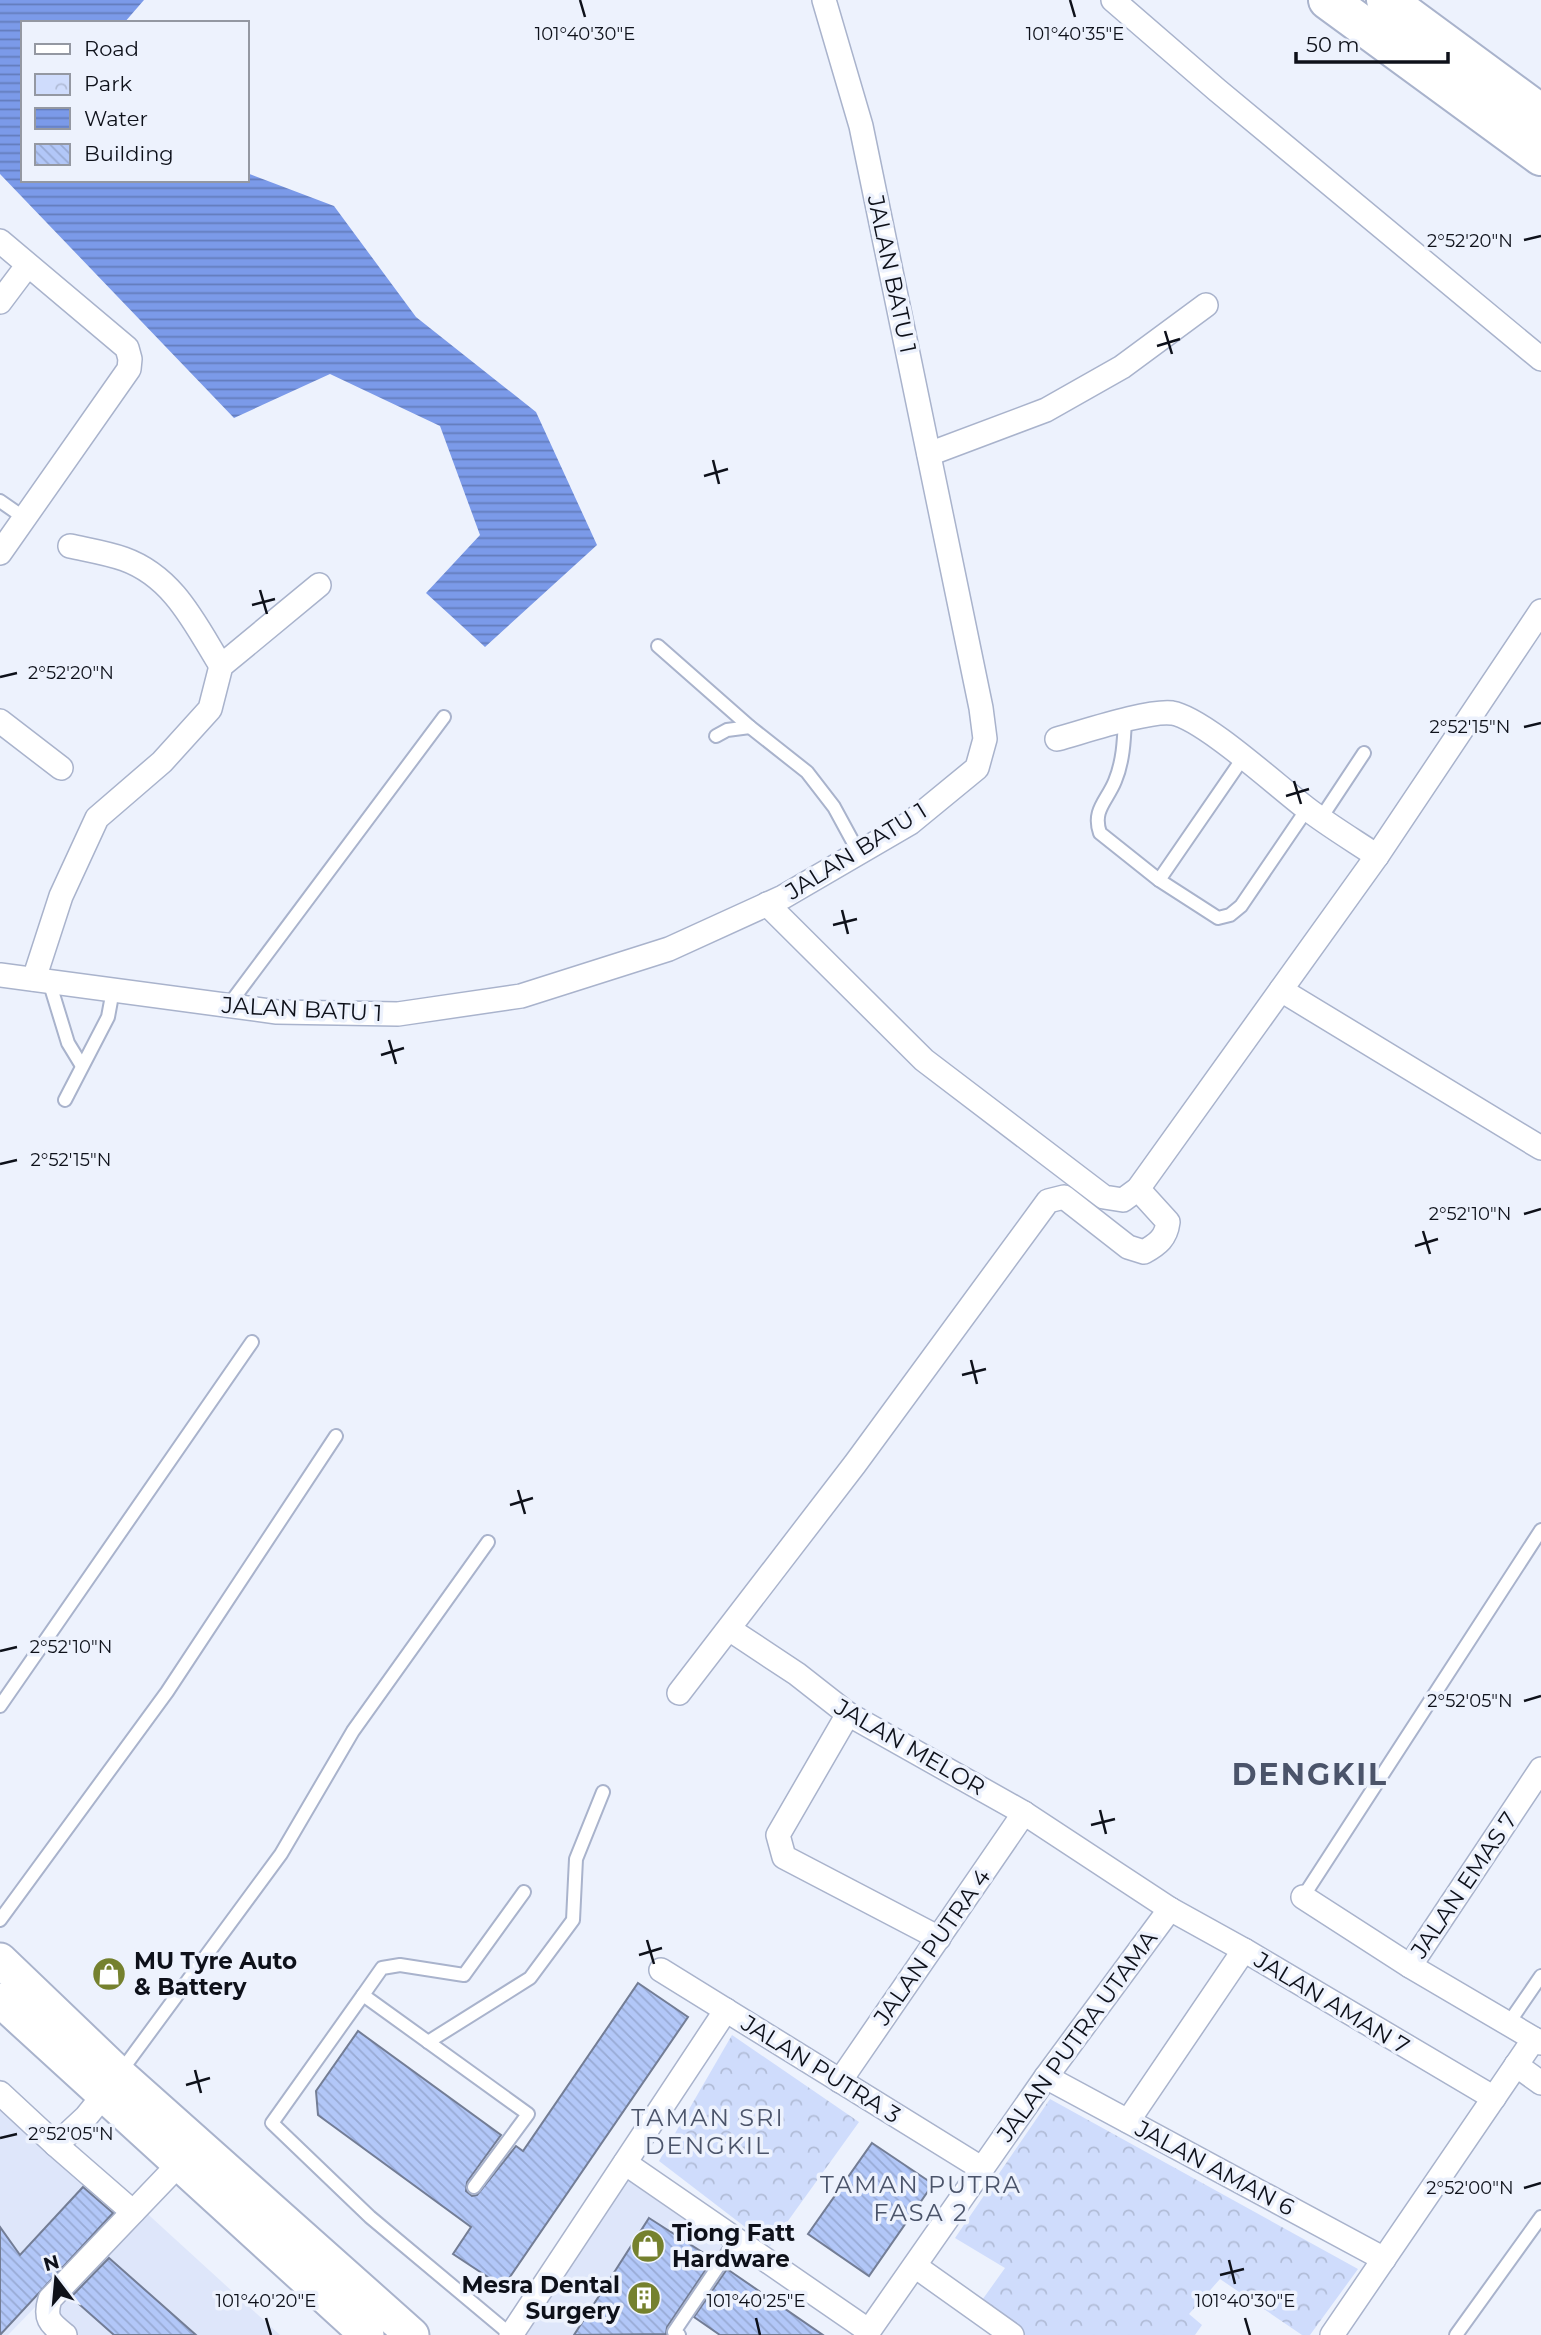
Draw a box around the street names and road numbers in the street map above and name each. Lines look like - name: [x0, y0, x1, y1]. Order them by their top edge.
- street label: JALAN BATU 1: [861, 191, 922, 356]
- street label: JALAN BATU 1: [780, 797, 932, 906]
- street label: JALAN BATU 1: [220, 991, 383, 1027]
- street label: JALAN MELOR: [829, 1692, 990, 1801]
- street label: JALAN EMAS 7: [1404, 1807, 1523, 1964]
- street label: JALAN PUTRA 4: [867, 1863, 996, 2031]
- street label: JALAN PUTRA UTAMA: [990, 1924, 1163, 2148]
- street label: JALAN AMAN 7: [1249, 1945, 1414, 2060]
- street label: JALAN PUTRA 3: [736, 2008, 906, 2129]
- street label: JALAN AMAN 6: [1130, 2114, 1299, 2222]

